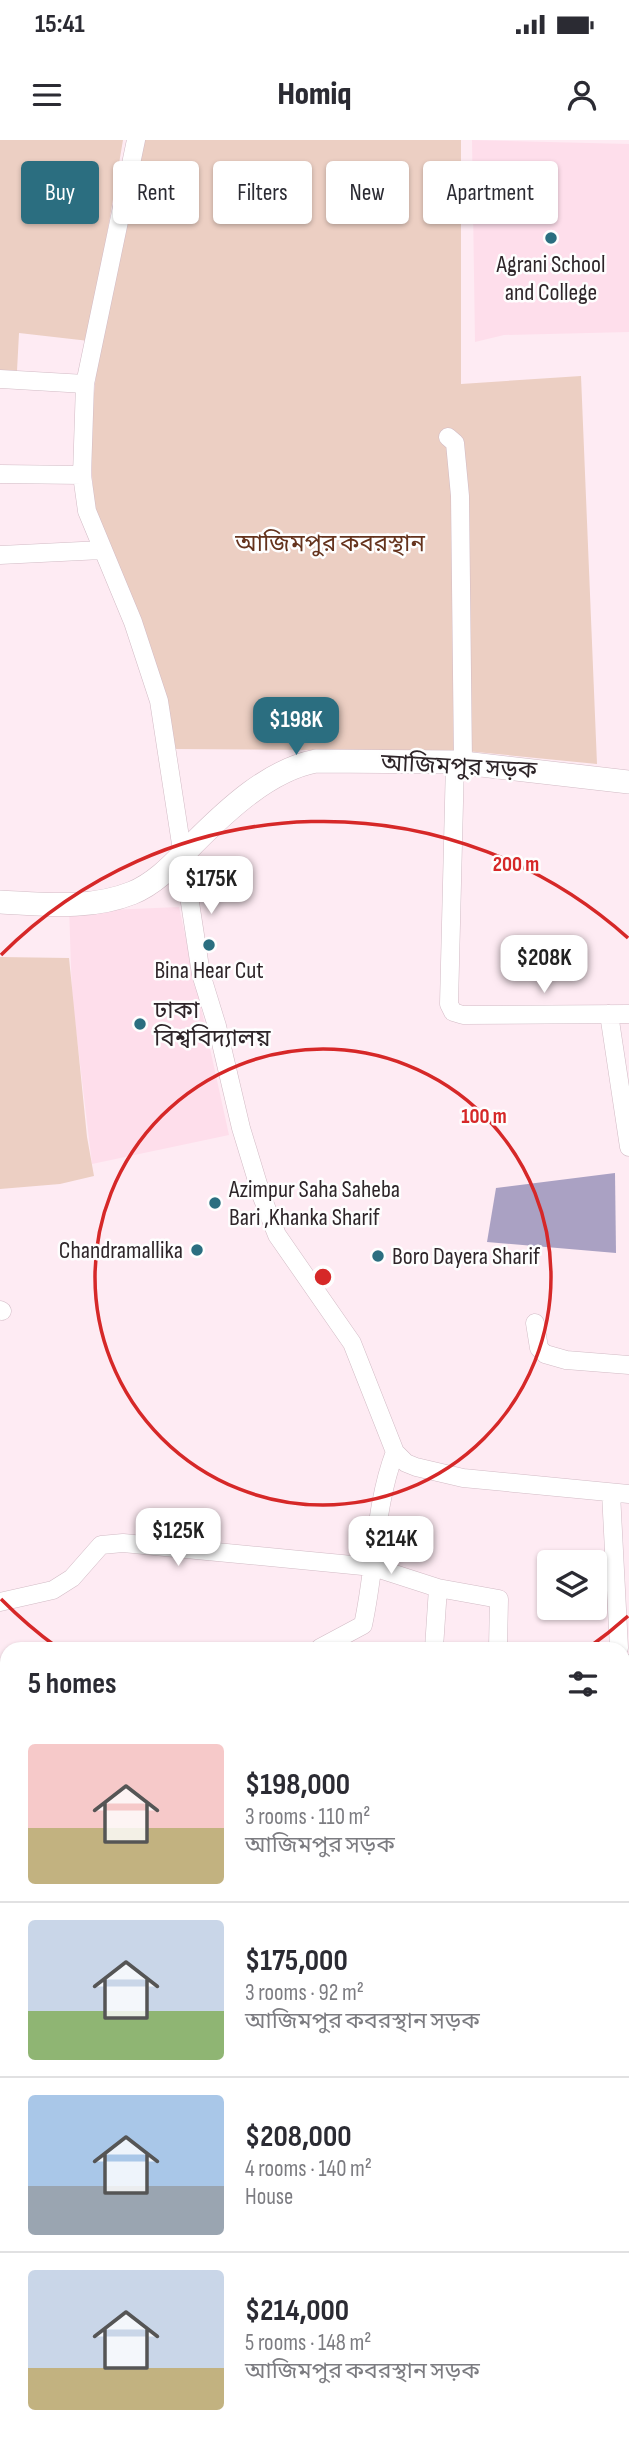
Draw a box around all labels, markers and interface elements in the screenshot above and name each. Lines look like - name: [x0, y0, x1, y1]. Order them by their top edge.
- text: 15:41: [35, 9, 85, 40]
- text: Homiq: [277, 75, 352, 114]
- icon: menu: [28, 76, 66, 114]
- icon: person: [563, 76, 601, 114]
- chip: Buy: [21, 161, 99, 224]
- chip: Rent: [113, 161, 199, 224]
- chip: Filters: [213, 161, 312, 224]
- chip: New: [326, 161, 409, 224]
- chip: Apartment: [423, 161, 558, 224]
- marker: Agrani School and College: [543, 230, 559, 246]
- place label: Agrani School and College: [495, 250, 606, 307]
- park label: আজিমপুর কবরস্থান: [234, 529, 425, 558]
- pin: $198K: [247, 698, 345, 757]
- text: $198K: [269, 706, 323, 734]
- street label: আজিমপুর সড়ক: [379, 748, 538, 785]
- text: 200 m: [493, 852, 539, 877]
- pin: $175K: [162, 856, 260, 916]
- text: $175K: [185, 865, 237, 893]
- pin: $208K: [495, 936, 593, 995]
- marker: Bina Hear Cut: [201, 937, 217, 953]
- text: $208K: [517, 944, 571, 972]
- place label: Bina Hear Cut: [154, 956, 264, 985]
- place label: ঢাকা বিশ্ববিদ্যালয়: [153, 996, 271, 1053]
- marker: ঢাকা বিশ্ববিদ্যালয়: [132, 1016, 148, 1032]
- text: 100 m: [461, 1104, 507, 1129]
- place label: Azimpur Saha Saheba Bari ,Khanka Sharif: [228, 1175, 400, 1232]
- marker: Azimpur Saha Saheba Bari ,Khanka Sharif: [207, 1195, 223, 1211]
- place label: Chandramallika: [59, 1236, 183, 1265]
- marker: Chandramallika: [189, 1242, 205, 1258]
- place label: Boro Dayera Sharif: [392, 1242, 541, 1271]
- marker: Boro Dayera Sharif: [370, 1248, 386, 1264]
- centre of rings: [311, 1265, 335, 1289]
- pin: $125K: [129, 1508, 227, 1568]
- pin: $214K: [342, 1516, 440, 1576]
- text: $125K: [152, 1517, 204, 1545]
- text: $214K: [364, 1525, 418, 1553]
- map controls: [537, 1550, 607, 1620]
- button: layers: [537, 1550, 607, 1620]
- icon: filters: [564, 1665, 602, 1703]
- text: 5 homes: [28, 1666, 117, 1702]
- text: $198,000: [245, 1767, 350, 1803]
- icon: home: [84, 1772, 168, 1856]
- text: 3 rooms · 110 m²: [245, 1803, 370, 1831]
- text: আজিমপুর সড়ক: [245, 1831, 395, 1859]
- text: $175,000: [245, 1943, 348, 1979]
- icon: home: [84, 1948, 168, 2032]
- text: 3 rooms · 92 m²: [245, 1979, 364, 2007]
- text: আজিমপুর কবরস্থান সড়ক: [245, 2007, 480, 2035]
- text: $208,000: [245, 2119, 351, 2155]
- icon: home: [84, 2123, 168, 2207]
- text: 4 rooms · 140 m²: [245, 2155, 372, 2183]
- text: House: [245, 2183, 293, 2211]
- text: $214,000: [245, 2293, 349, 2329]
- icon: home: [84, 2298, 168, 2382]
- text: 5 rooms · 148 m²: [245, 2329, 372, 2357]
- text: আজিমপুর কবরস্থান সড়ক: [245, 2357, 480, 2385]

